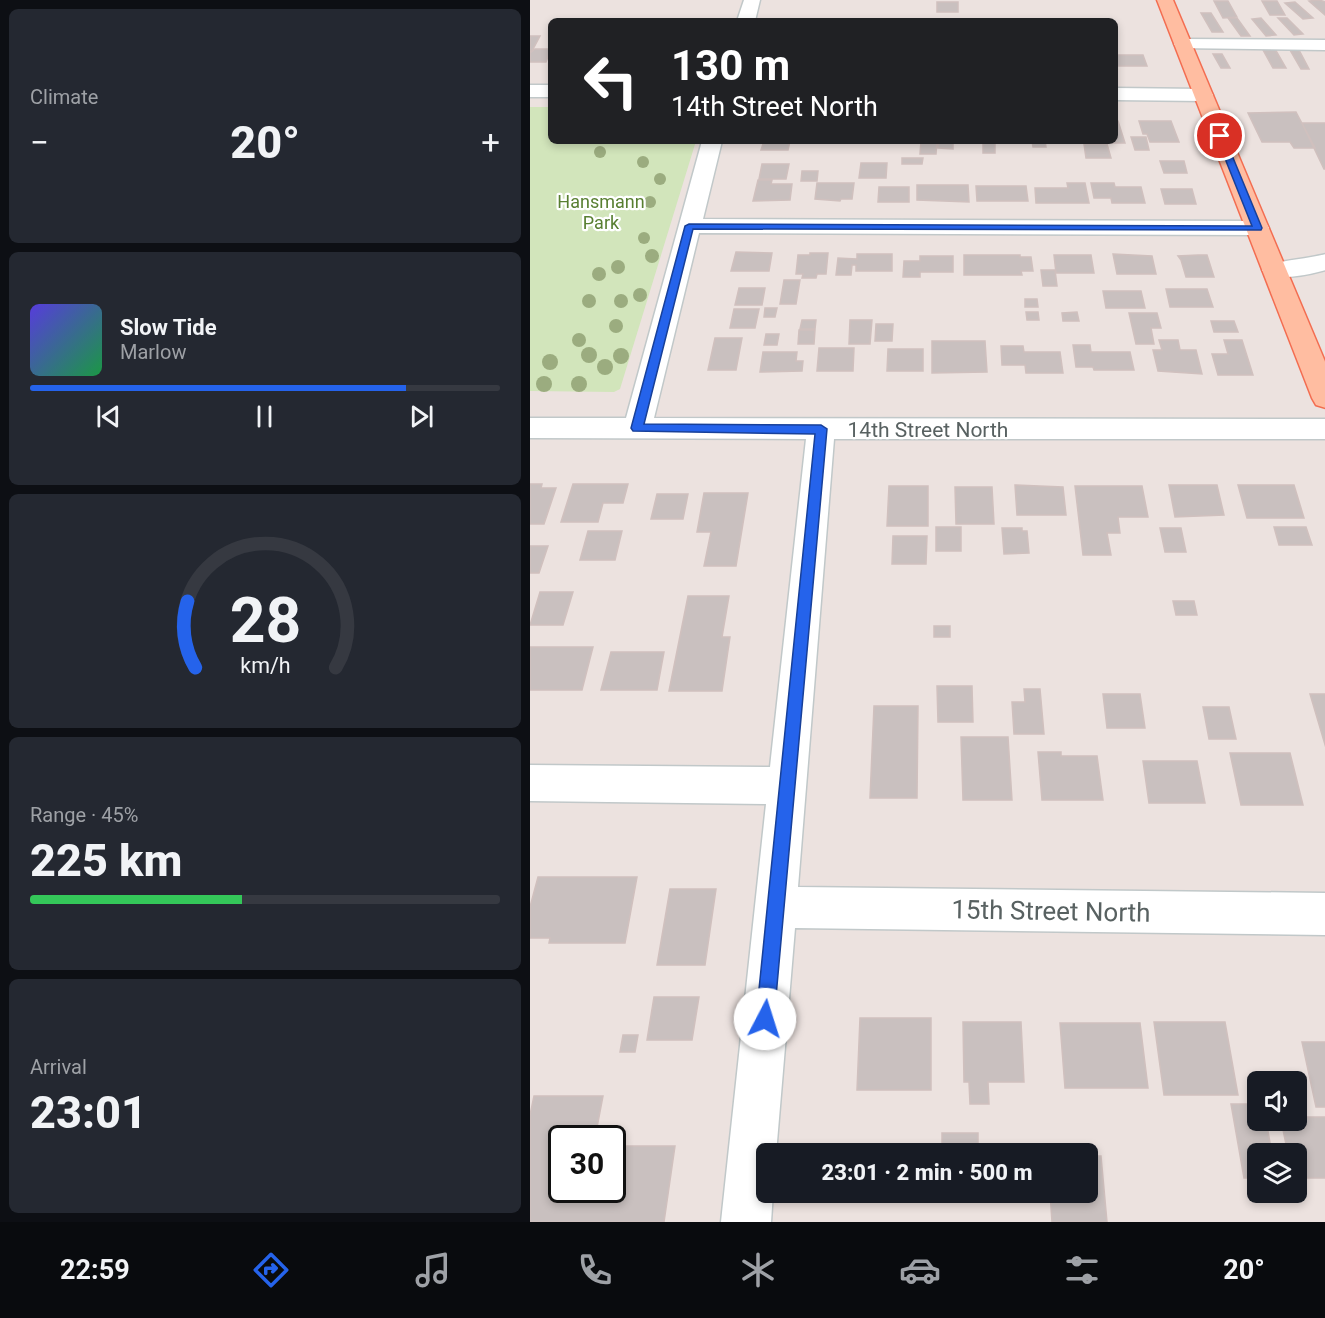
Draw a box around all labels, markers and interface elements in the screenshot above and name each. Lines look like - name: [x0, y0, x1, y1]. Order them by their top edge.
- text: 130 m: [671, 41, 790, 90]
- icon: left: [572, 42, 650, 120]
- text: Climate: [30, 85, 98, 109]
- text: 14th Street North: [671, 91, 878, 123]
- pin: [1194, 110, 1245, 161]
- text: 20°: [230, 116, 300, 169]
- icon: arrive: [1203, 119, 1236, 152]
- text: −: [30, 123, 49, 162]
- text: +: [481, 123, 500, 162]
- park label: Hansmann Park: [557, 191, 645, 233]
- text: Slow Tide: [120, 315, 217, 340]
- text: Marlow: [120, 340, 186, 364]
- icon: previous: [92, 400, 125, 433]
- icon: pause: [248, 400, 281, 433]
- icon: next: [405, 400, 438, 433]
- street label: 14th Street North: [848, 418, 1008, 442]
- text: 28: [229, 584, 301, 657]
- text: km/h: [240, 653, 290, 678]
- text: Range · 45%: [30, 803, 138, 827]
- text: 225 km: [30, 834, 182, 887]
- street label: 15th Street North: [951, 894, 1151, 928]
- position arrow: [733, 987, 797, 1051]
- text: Arrival: [30, 1055, 87, 1079]
- map controls: [1247, 1071, 1307, 1203]
- button: sound: [1247, 1071, 1307, 1131]
- text: 23:01: [30, 1086, 147, 1139]
- speed limit sign: 30: [548, 1125, 626, 1203]
- button: layers: [1247, 1143, 1307, 1203]
- text: 23:01 · 2 min · 500 m: [822, 1160, 1032, 1185]
- icon: directions: [250, 1249, 292, 1291]
- icon: music: [412, 1249, 454, 1291]
- icon: phone: [574, 1249, 616, 1291]
- icon: climate: [737, 1249, 779, 1291]
- icon: car: [899, 1249, 941, 1291]
- icon: filters: [1061, 1249, 1103, 1291]
- text: 22:59: [60, 1254, 130, 1286]
- text: 20°: [1223, 1254, 1265, 1286]

